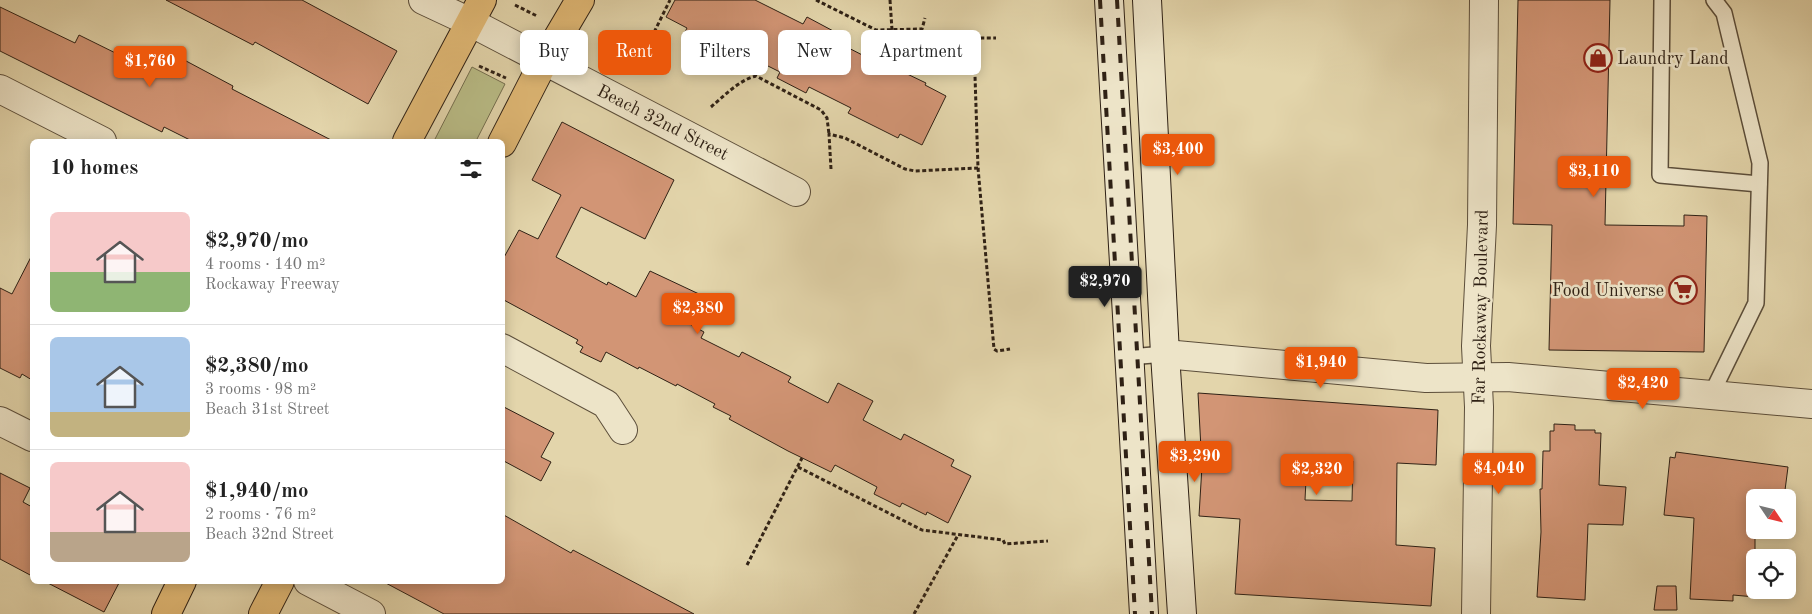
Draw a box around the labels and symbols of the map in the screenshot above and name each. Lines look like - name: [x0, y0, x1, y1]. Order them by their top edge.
- shop icon: Laundry Land: [1583, 43, 1613, 73]
- pin: $1,760: [109, 46, 191, 88]
- place label: Laundry Land: [1617, 50, 1729, 68]
- street label: Beach 32nd Street: [594, 82, 731, 164]
- pin: $3,400: [1137, 134, 1219, 176]
- pin: $3,110: [1553, 156, 1635, 198]
- street label: Far Rockaway Boulevard: [1470, 209, 1492, 405]
- pin: $2,970: [1064, 266, 1146, 308]
- supermarket icon: Food Universe: [1668, 275, 1698, 305]
- place label: Food Universe: [1552, 282, 1664, 300]
- pin: $2,380: [657, 292, 739, 335]
- pin: $1,940: [1280, 346, 1362, 389]
- pin: $2,420: [1602, 368, 1684, 410]
- pin: $3,290: [1154, 440, 1236, 483]
- pin: $4,040: [1458, 452, 1540, 495]
- pin: $2,320: [1276, 454, 1358, 496]
- north arrow: [1746, 489, 1796, 539]

